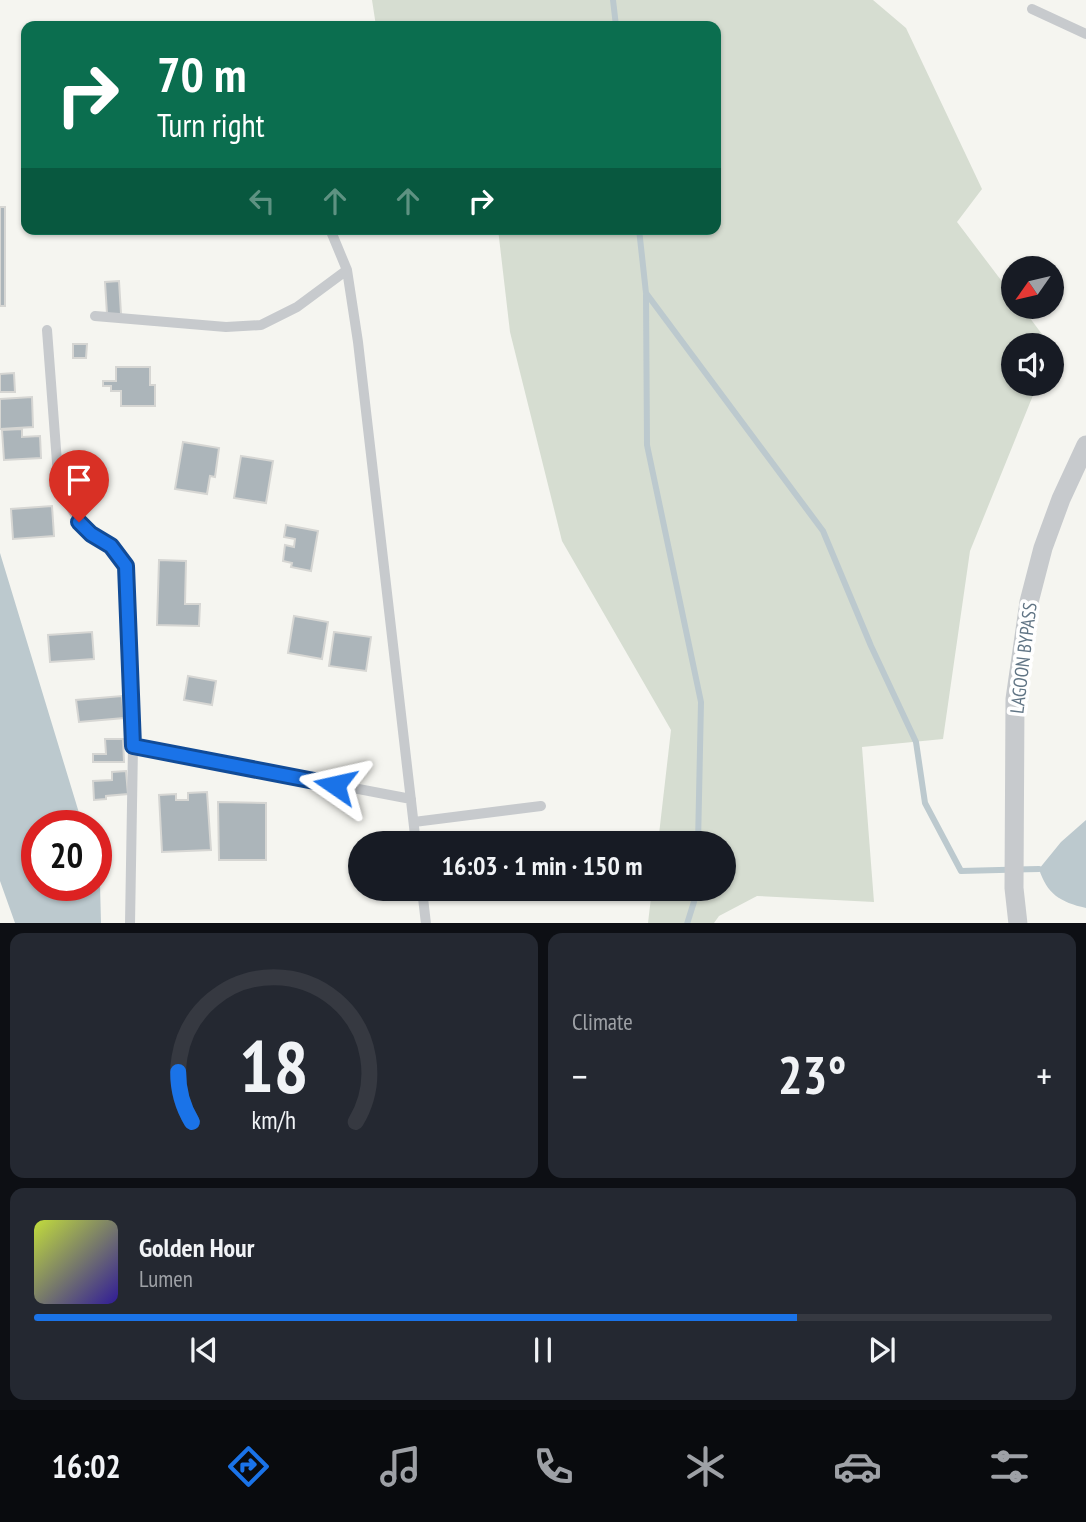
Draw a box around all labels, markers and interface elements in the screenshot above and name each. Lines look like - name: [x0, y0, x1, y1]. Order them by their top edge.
- text: 70 m: [157, 42, 246, 106]
- icon: right: [42, 49, 133, 140]
- text: Turn right: [157, 104, 265, 146]
- icon: left: [243, 182, 281, 220]
- icon: ahead: [316, 182, 354, 220]
- icon: ahead: [389, 182, 427, 220]
- icon: right: [462, 182, 500, 220]
- north arrow: [1001, 256, 1064, 318]
- map controls: [1001, 256, 1064, 396]
- button: sound: [1001, 333, 1064, 396]
- pin: [49, 450, 109, 522]
- icon: arrive: [60, 461, 98, 499]
- street label: LAGOON BYPASS: [1004, 601, 1042, 715]
- position arrow: [298, 748, 372, 822]
- speed limit sign: 20: [21, 810, 112, 901]
- text: 16:03 · 1 min · 150 m: [442, 849, 642, 882]
- text: Climate: [572, 1007, 633, 1036]
- text: 18: [239, 1018, 309, 1112]
- text: 23°: [778, 1041, 846, 1108]
- text: −: [572, 1051, 588, 1100]
- text: +: [1036, 1051, 1052, 1100]
- text: km/h: [252, 1103, 296, 1135]
- text: Golden Hour: [139, 1231, 254, 1264]
- text: Lumen: [139, 1264, 193, 1293]
- icon: previous: [185, 1331, 223, 1369]
- icon: pause: [524, 1331, 562, 1369]
- icon: next: [863, 1331, 901, 1369]
- icon: directions: [224, 1442, 273, 1491]
- icon: music: [376, 1442, 425, 1491]
- icon: phone: [529, 1442, 578, 1491]
- icon: climate: [681, 1442, 730, 1491]
- icon: car: [833, 1442, 882, 1491]
- icon: filters: [985, 1442, 1034, 1491]
- text: 16:02: [52, 1445, 121, 1487]

